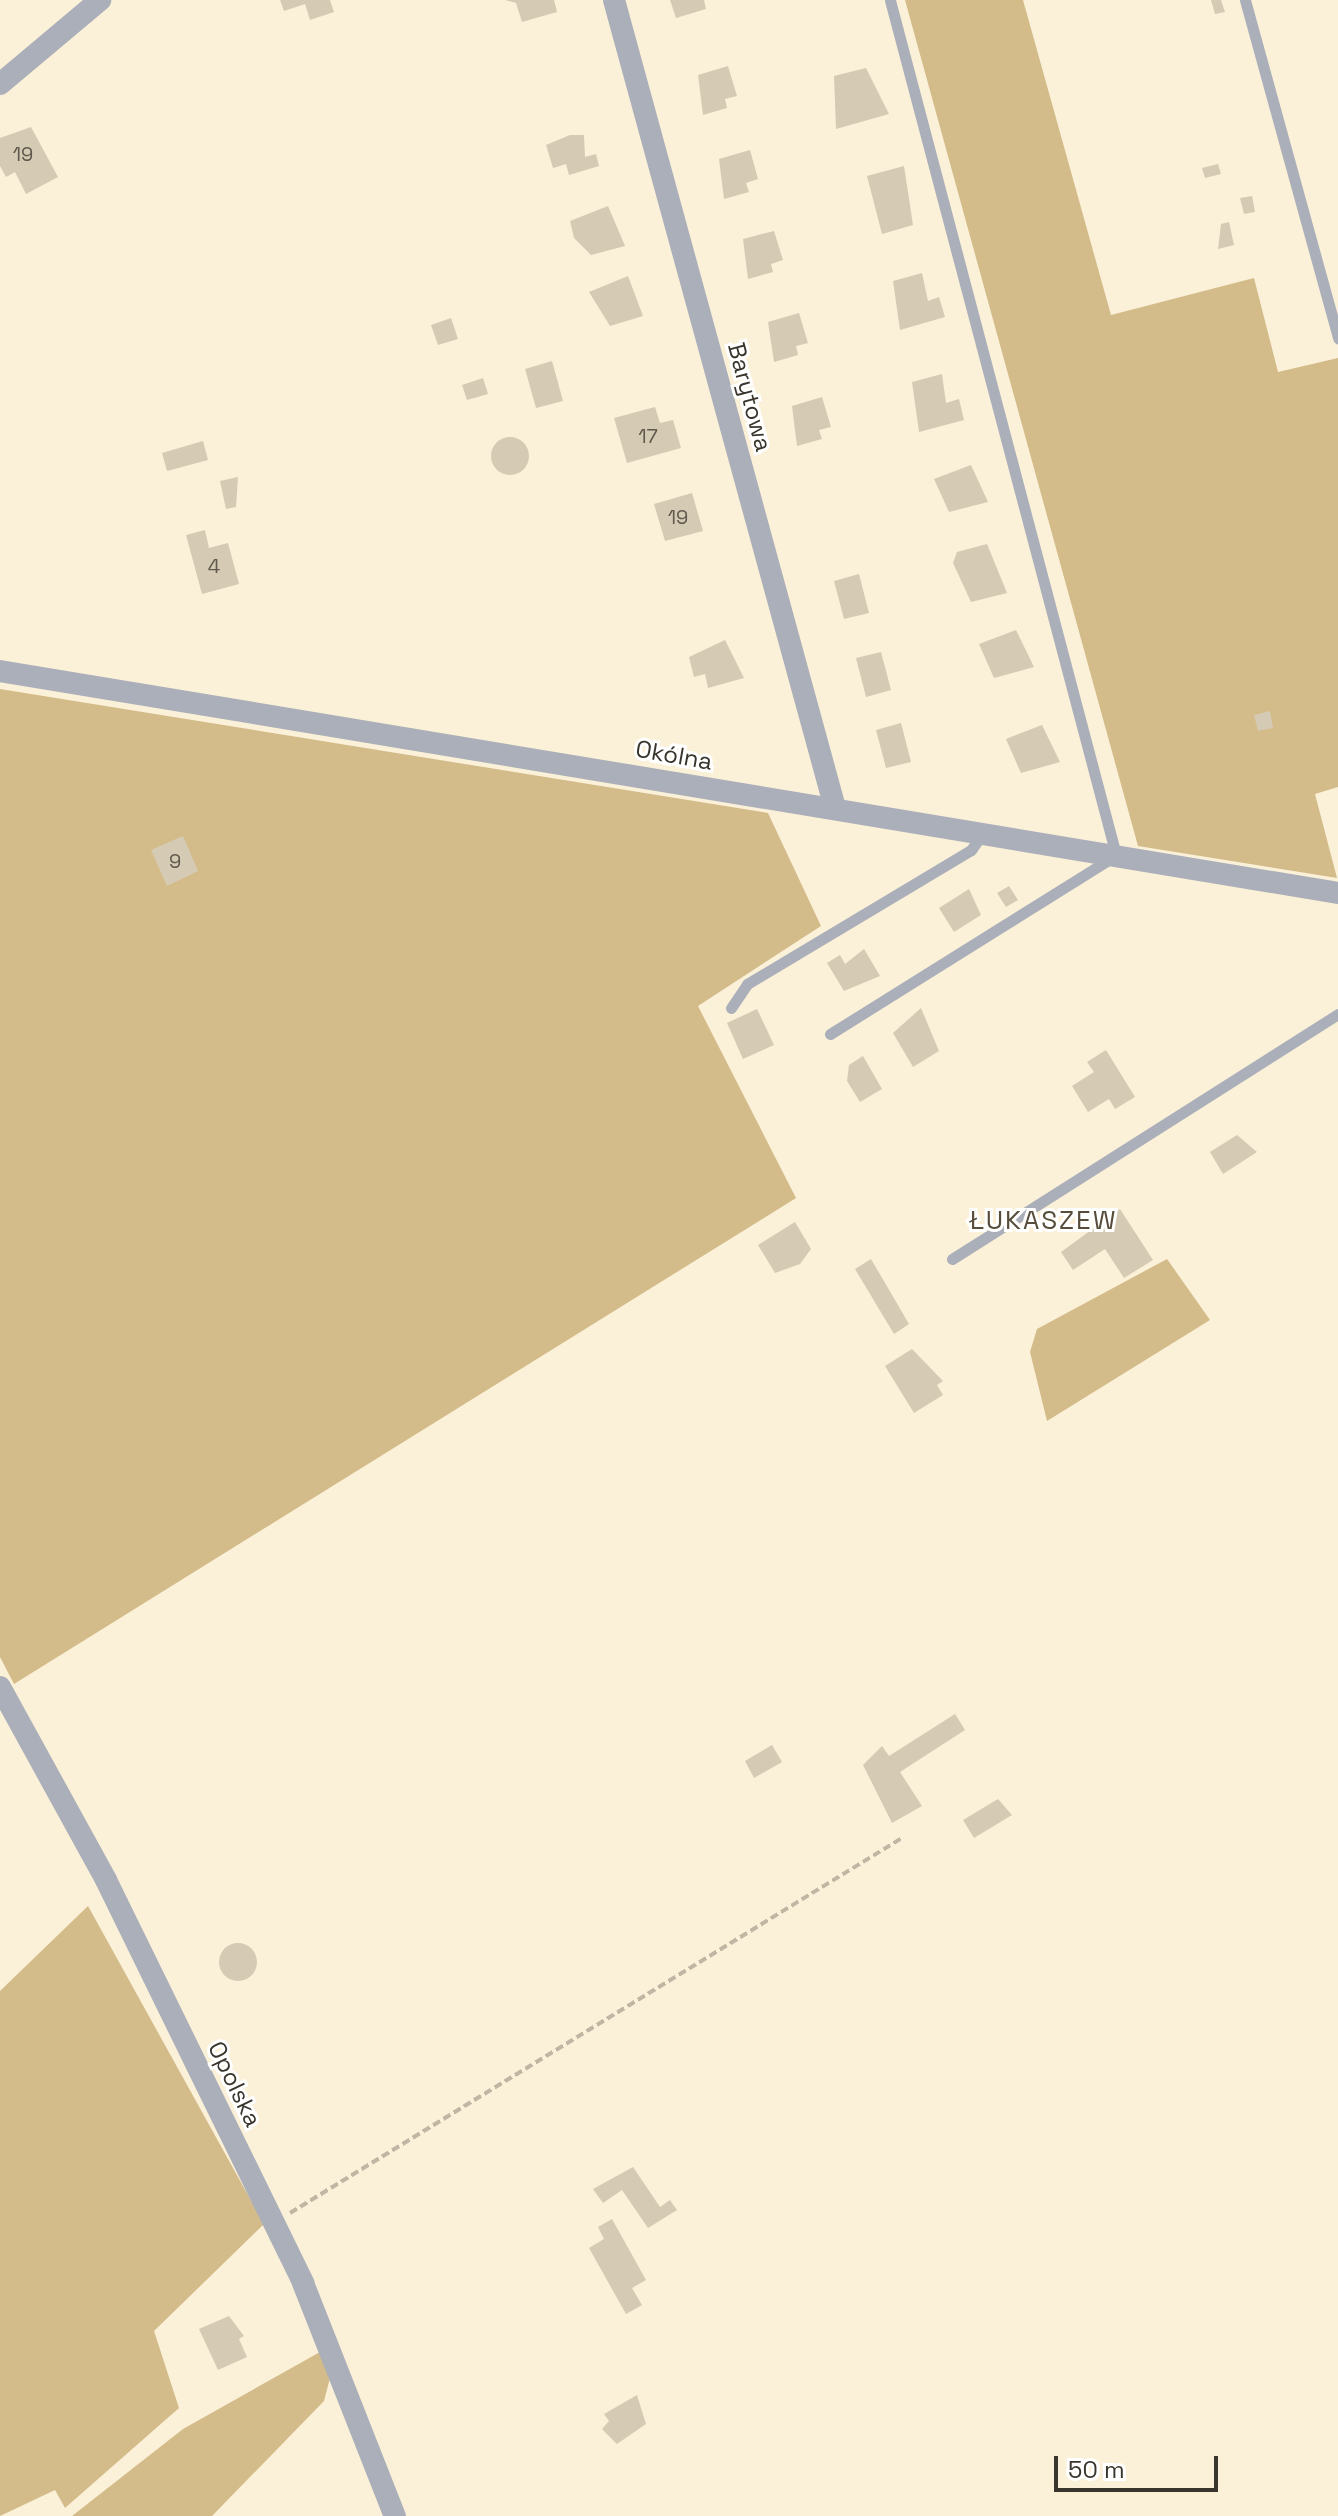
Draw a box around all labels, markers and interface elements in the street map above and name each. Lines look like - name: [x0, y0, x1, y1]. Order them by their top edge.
- house number: 19: [13, 142, 33, 166]
- street label: Barytowa: [722, 339, 778, 455]
- house number: 17: [638, 424, 658, 448]
- house number: 19: [668, 505, 688, 529]
- house number: 4: [208, 554, 220, 578]
- street label: Okólna: [633, 734, 715, 776]
- house number: 9: [169, 849, 181, 873]
- district label: ŁUKASZEW: [969, 1205, 1117, 1237]
- street label: Opolska: [202, 2037, 268, 2131]
- scale bar: [1058, 2440, 1222, 2490]
- text: 50 m: [1068, 2454, 1125, 2485]

